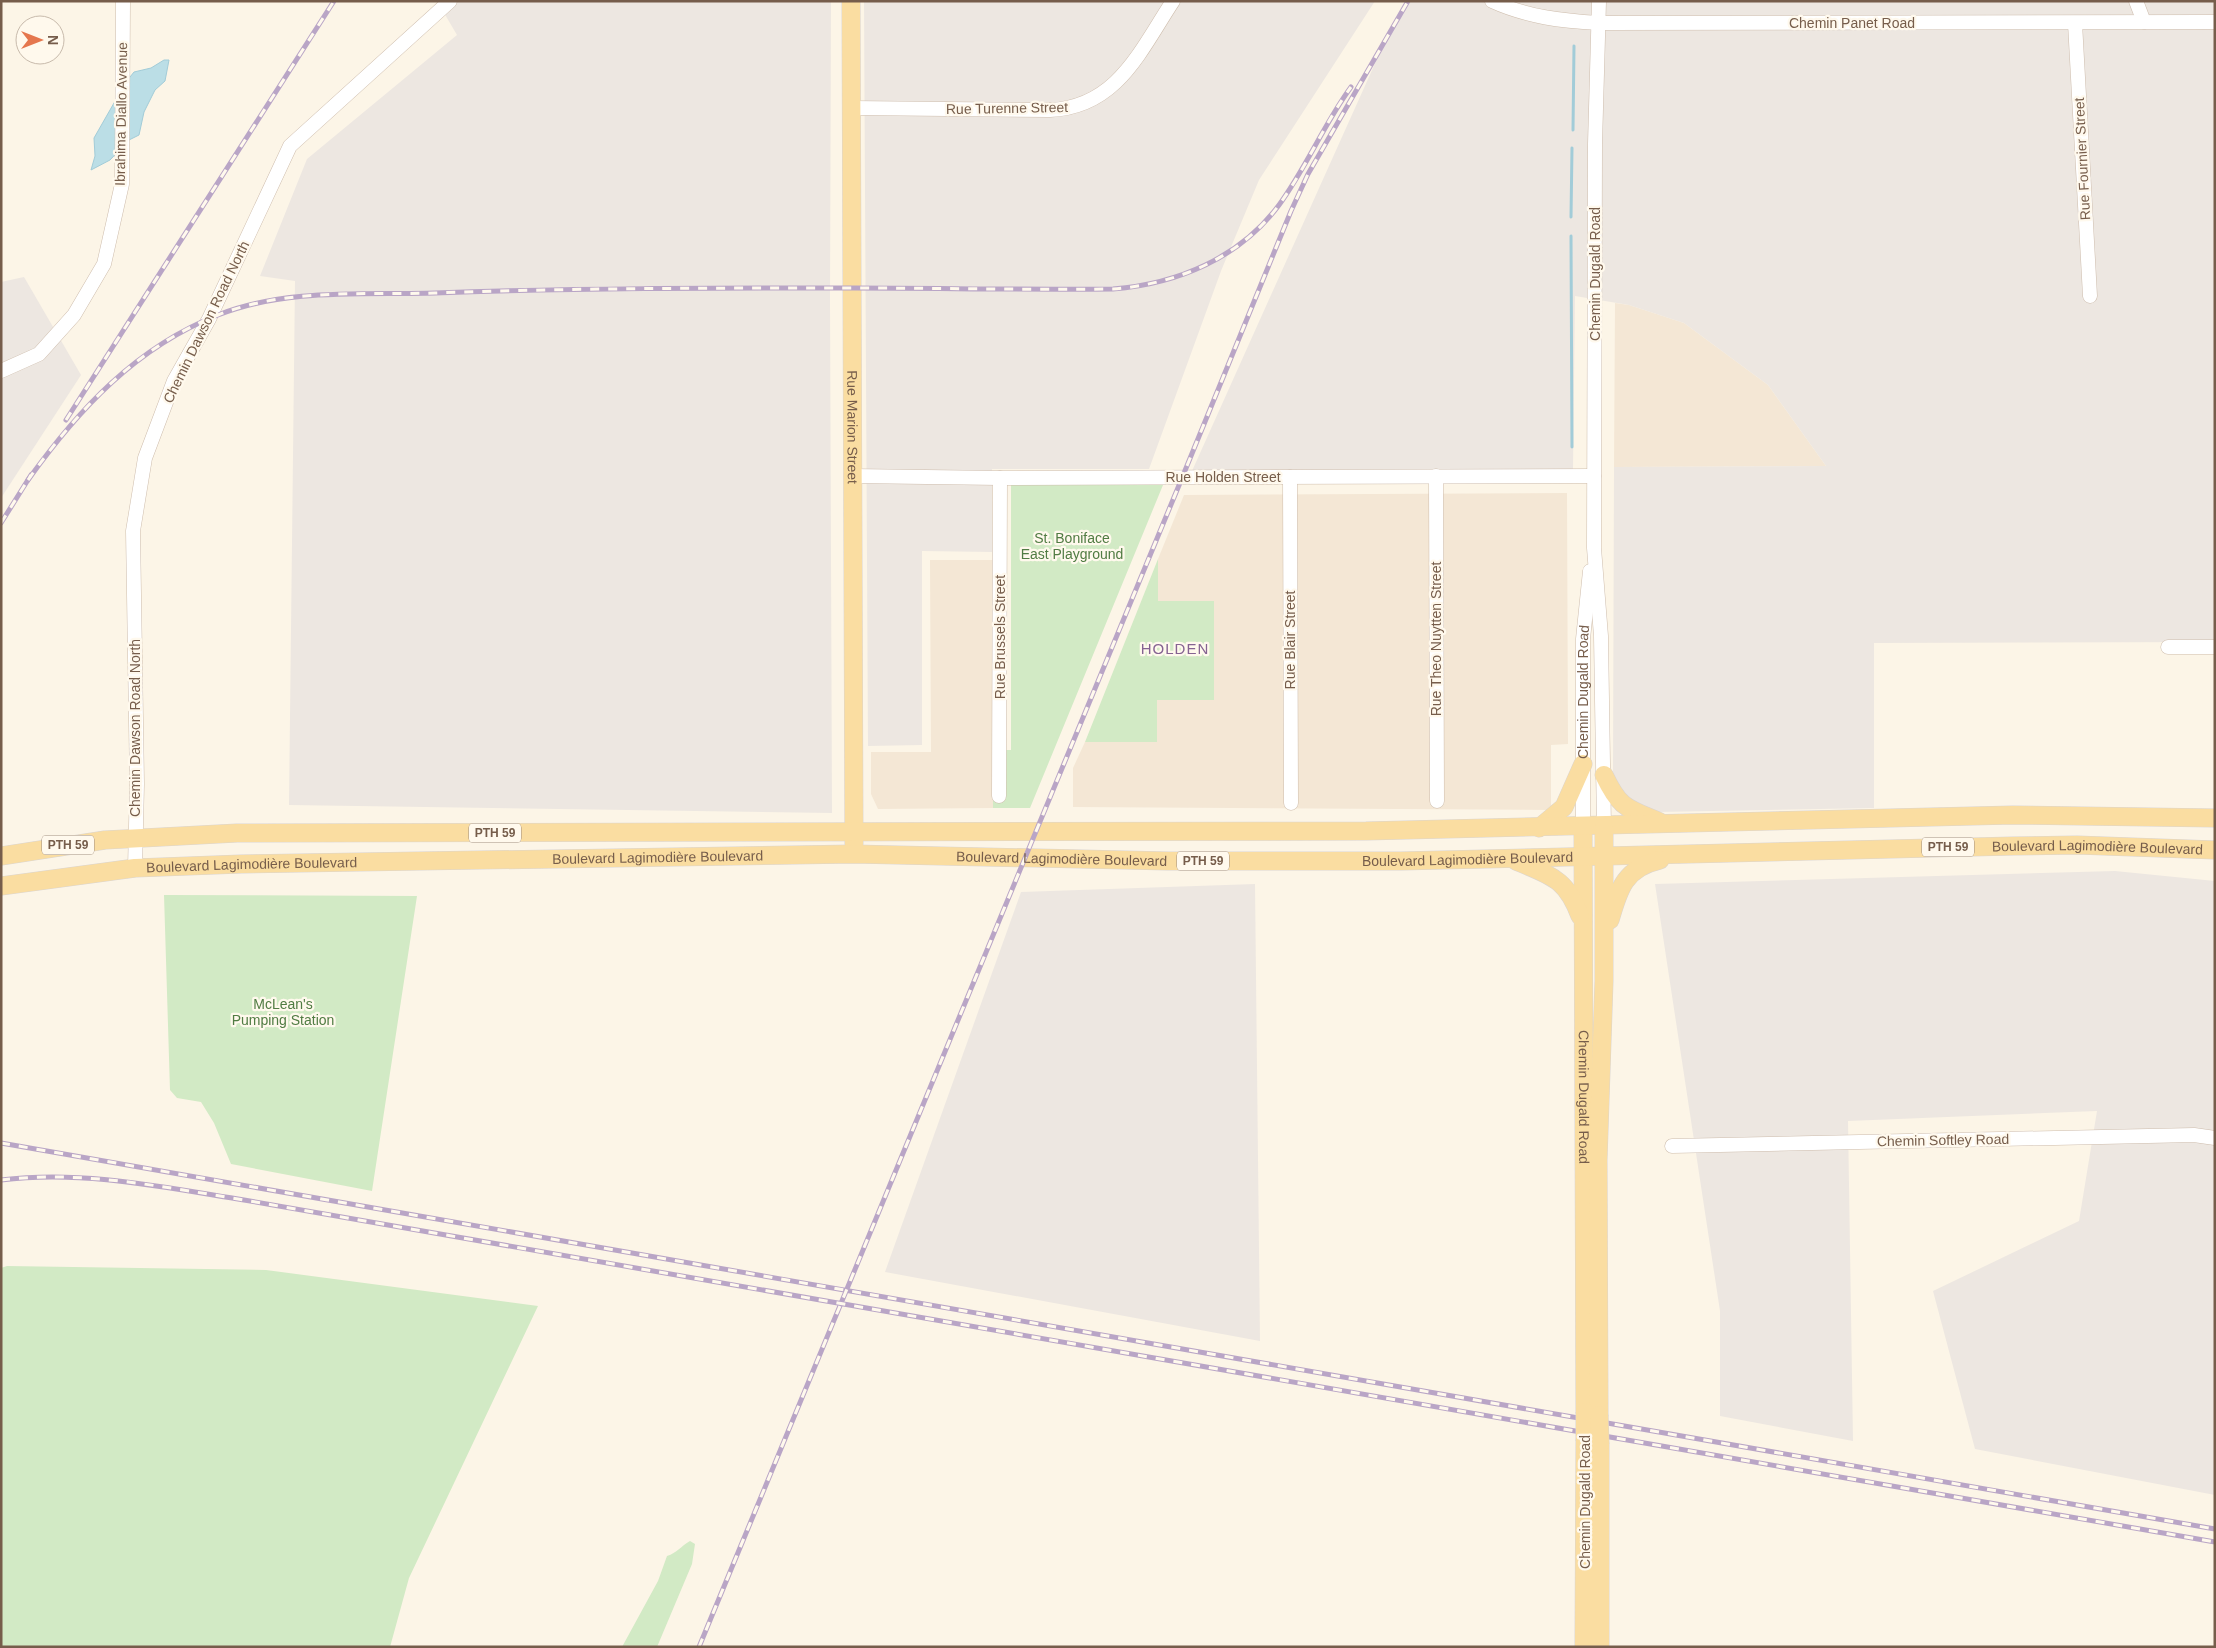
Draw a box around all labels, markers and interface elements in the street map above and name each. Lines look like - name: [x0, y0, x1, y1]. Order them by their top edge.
- north arrow: [15, 15, 65, 65]
- street label: Chemin Panet Road: [1789, 15, 1915, 31]
- text: N: [45, 35, 61, 45]
- street label: Ibrahima Diallo Avenue: [112, 42, 130, 186]
- street label: Rue Fournier Street: [2071, 97, 2093, 221]
- street label: Rue Turenne Street: [946, 99, 1068, 117]
- street label: Chemin Dugald Road: [1587, 207, 1603, 341]
- street label: Chemin Dawson Road North: [160, 238, 252, 406]
- street label: Rue Marion Street: [844, 370, 861, 484]
- street label: Rue Holden Street: [1165, 469, 1281, 485]
- park label: St. Boniface East Playground: [1021, 530, 1123, 562]
- street label: Rue Theo Nuytten Street: [1428, 562, 1444, 716]
- street label: Rue Brussels Street: [992, 575, 1008, 699]
- street label: Rue Blair Street: [1282, 590, 1298, 689]
- street label: Chemin Dugald Road: [1575, 624, 1592, 759]
- street label: Chemin Dawson Road North: [127, 639, 143, 817]
- district label: HOLDEN: [1141, 640, 1209, 657]
- road number: PTH 59: [469, 824, 521, 842]
- road number: PTH 59: [42, 836, 94, 854]
- street label: Boulevard Lagimodière Boulevard: [1992, 837, 2203, 858]
- road number: PTH 59: [1922, 838, 1974, 856]
- street label: Boulevard Lagimodière Boulevard: [552, 847, 763, 867]
- street label: Boulevard Lagimodière Boulevard: [956, 848, 1167, 869]
- street label: Boulevard Lagimodière Boulevard: [1362, 849, 1573, 869]
- road number: PTH 59: [1177, 851, 1229, 870]
- street label: Boulevard Lagimodière Boulevard: [146, 854, 357, 876]
- park label: McLean's Pumping Station: [232, 996, 334, 1028]
- street label: Chemin Dugald Road: [1576, 1030, 1592, 1164]
- street label: Chemin Softley Road: [1877, 1131, 2009, 1149]
- street label: Chemin Dugald Road: [1577, 1435, 1593, 1569]

